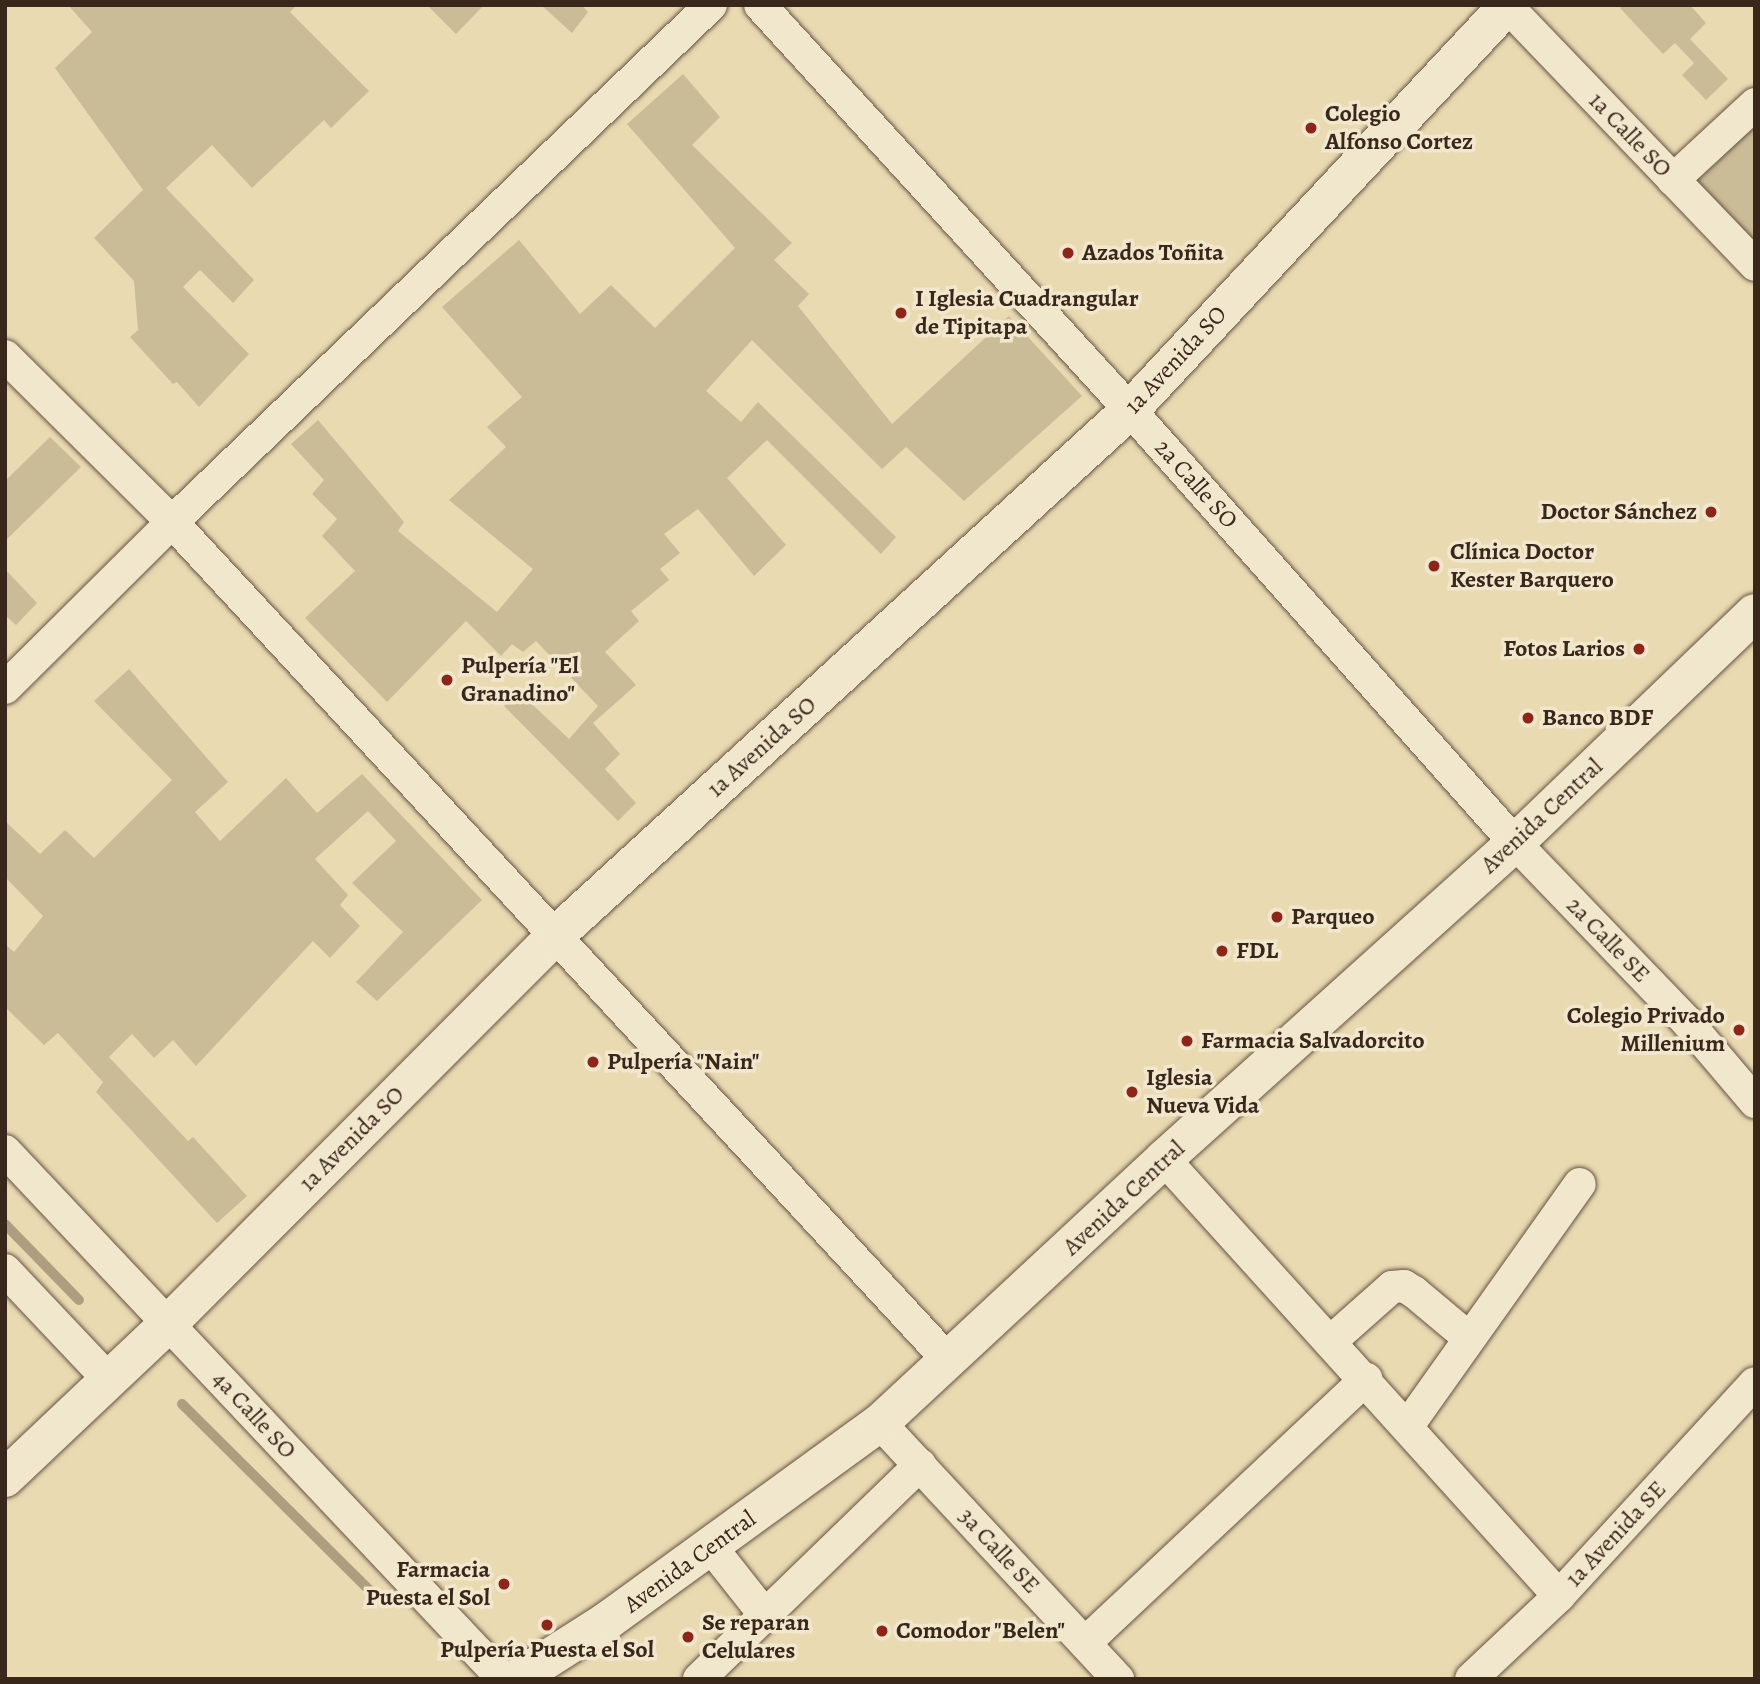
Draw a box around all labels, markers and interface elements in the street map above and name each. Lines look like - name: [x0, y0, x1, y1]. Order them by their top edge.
- street label: 1a Calle SO: [1583, 87, 1677, 183]
- place label: Colegio Alfonso Cortez: [1325, 100, 1473, 156]
- marker: Colegio Alfonso Cortez: [1303, 120, 1319, 136]
- place label: Azados Toñita: [1082, 239, 1224, 267]
- marker: Azados Toñita: [1060, 245, 1076, 261]
- place label: I Iglesia Cuadrangular de Tipitapa: [915, 285, 1139, 341]
- street label: 1a Avenida SO: [1119, 300, 1233, 420]
- marker: I Iglesia Cuadrangular de Tipitapa: [893, 305, 909, 321]
- street label: 2a Calle SO: [1148, 433, 1244, 535]
- place label: Doctor Sánchez: [1540, 498, 1697, 526]
- marker: Doctor Sánchez: [1703, 504, 1719, 520]
- place label: Clínica Doctor Kester Barquero: [1450, 538, 1614, 594]
- marker: Clínica Doctor Kester Barquero: [1424, 556, 1444, 576]
- place label: Fotos Larios: [1503, 635, 1625, 663]
- marker: Fotos Larios: [1631, 641, 1647, 657]
- place label: Pulpería "El Granadino": [461, 652, 579, 708]
- marker: Pulpería "El Granadino": [439, 672, 455, 688]
- street label: 1a Avenida SO: [702, 691, 822, 803]
- place label: Banco BDF: [1542, 704, 1653, 732]
- marker: Banco BDF: [1520, 710, 1536, 726]
- street label: Avenida Central: [1475, 752, 1609, 880]
- street label: 2a Calle SE: [1560, 891, 1656, 989]
- place label: Parqueo: [1291, 903, 1375, 931]
- marker: Parqueo: [1269, 909, 1285, 925]
- place label: FDL: [1236, 937, 1278, 965]
- marker: FDL: [1214, 943, 1230, 959]
- place label: Colegio Privado Millenium: [1567, 1002, 1725, 1058]
- marker: Colegio Privado Millenium: [1731, 1022, 1747, 1038]
- place label: Farmacia Salvadorcito: [1201, 1027, 1425, 1055]
- marker: Farmacia Salvadorcito: [1179, 1033, 1195, 1049]
- place label: Pulpería "Nain": [607, 1048, 760, 1076]
- marker: Pulpería "Nain": [585, 1054, 601, 1070]
- place label: Iglesia Nueva Vida: [1146, 1064, 1259, 1120]
- street label: 1a Avenida SO: [293, 1080, 411, 1198]
- marker: Iglesia Nueva Vida: [1124, 1084, 1140, 1100]
- street label: Avenida Central: [1057, 1134, 1191, 1262]
- street label: 4a Calle SO: [206, 1365, 302, 1465]
- street label: 1a Avenida SE: [1560, 1475, 1672, 1593]
- street label: 3a Calle SE: [952, 1502, 1046, 1600]
- street label: Avenida Central: [619, 1505, 761, 1619]
- place label: Farmacia Puesta el Sol: [366, 1556, 490, 1612]
- marker: Farmacia Puesta el Sol: [496, 1576, 512, 1592]
- place label: Se reparan Celulares: [702, 1609, 810, 1665]
- marker: Pulpería Puesta el Sol: [539, 1617, 555, 1633]
- place label: Comodor "Belen": [896, 1617, 1065, 1645]
- marker: Comodor "Belen": [874, 1623, 890, 1639]
- marker: Se reparan Celulares: [680, 1629, 696, 1645]
- place label: Pulpería Puesta el Sol: [440, 1636, 654, 1664]

